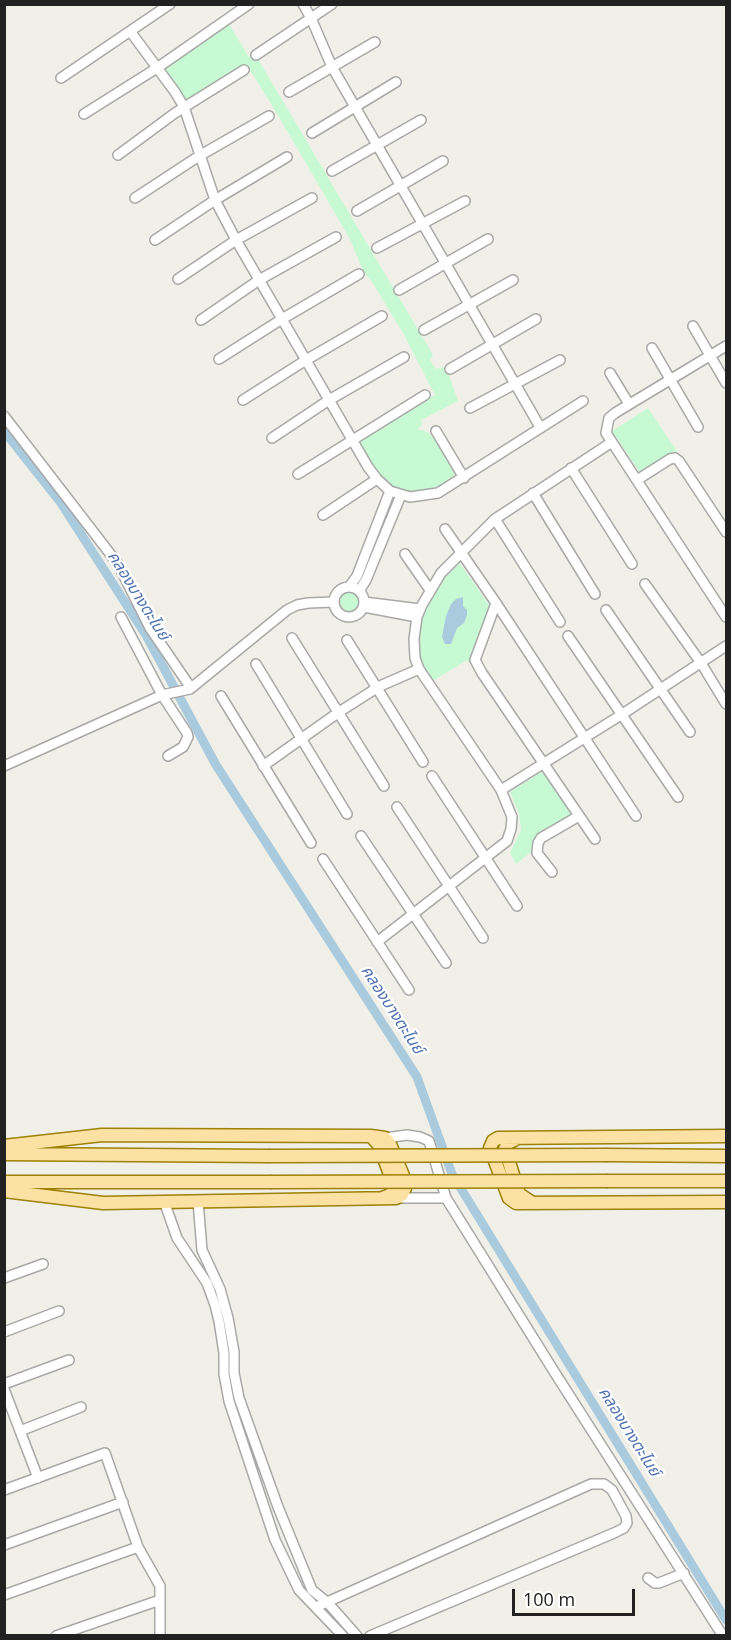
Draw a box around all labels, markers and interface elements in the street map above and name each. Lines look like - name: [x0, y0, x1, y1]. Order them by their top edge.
- water label: คลองบางตะไนย์: [103, 548, 173, 644]
- water label: คลองบางตะไนย์: [356, 962, 428, 1058]
- water label: คลองบางตะไนย์: [594, 1384, 664, 1480]
- scale bar: [515, 1577, 638, 1615]
- text: 100 m: [523, 1587, 575, 1611]

